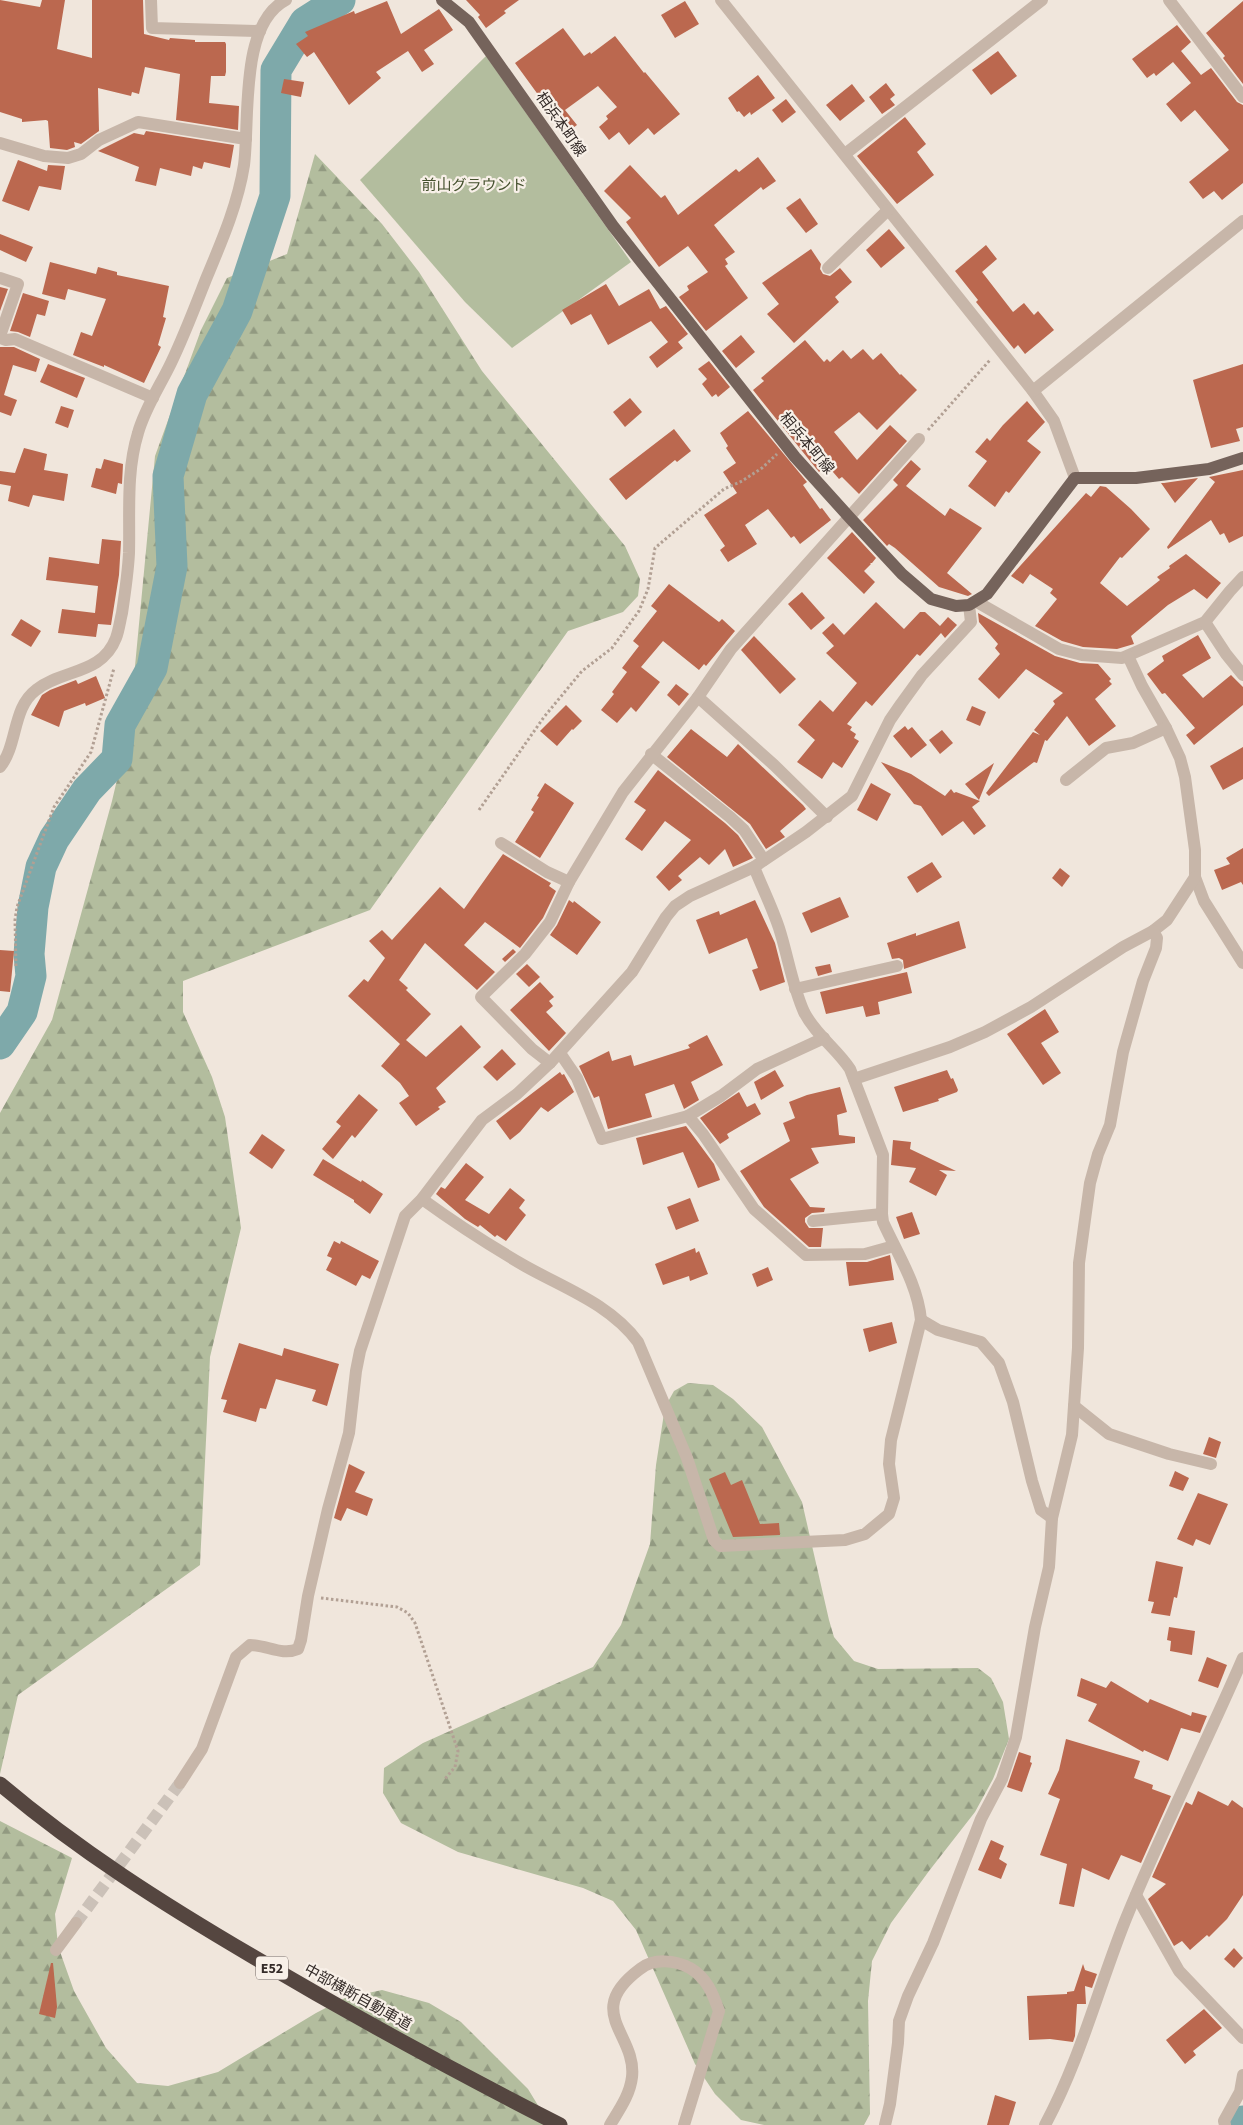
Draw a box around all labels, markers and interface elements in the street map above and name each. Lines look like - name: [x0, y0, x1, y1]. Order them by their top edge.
- street label: 相浜本町線: [530, 88, 591, 161]
- park label: 前山グラウンド: [421, 175, 527, 196]
- street label: 相浜本町線: [774, 408, 839, 479]
- road number: E52: [256, 1956, 288, 1980]
- street label: 中部横断自動車道: [300, 1959, 415, 2036]

